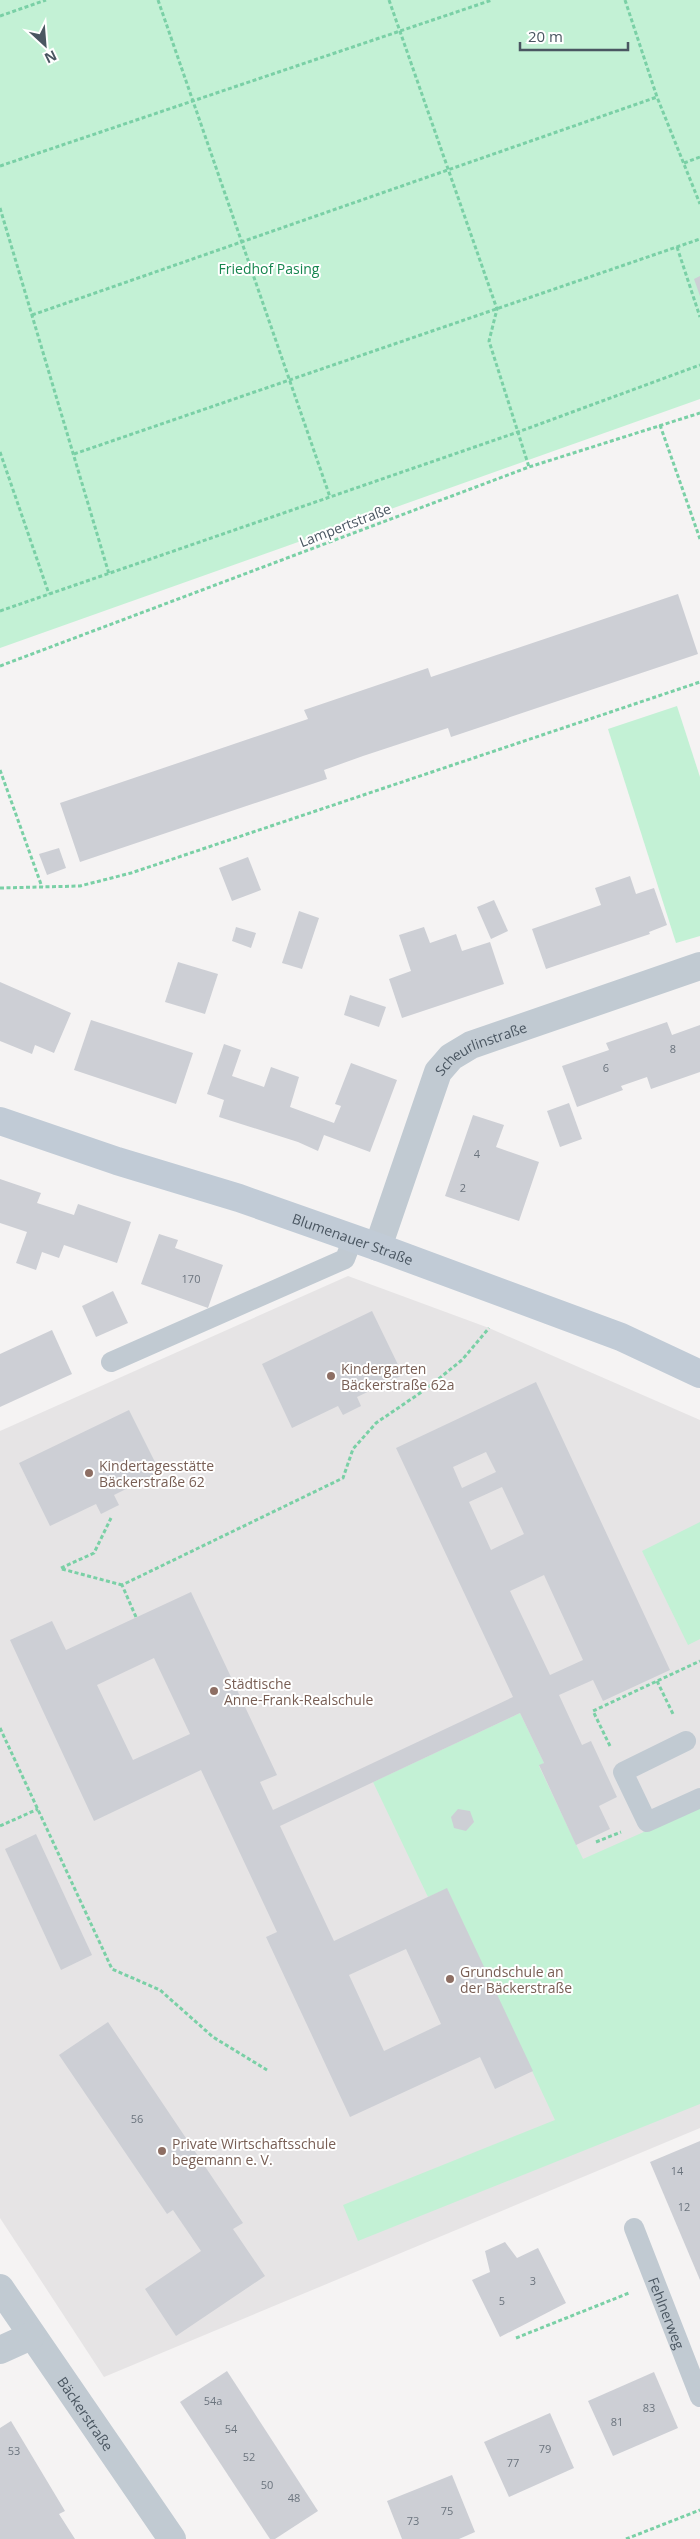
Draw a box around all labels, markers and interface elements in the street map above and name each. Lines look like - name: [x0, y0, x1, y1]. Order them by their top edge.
- north arrow: [20, 20, 70, 70]
- scale bar: [520, 20, 628, 52]
- text: 20 m: [528, 26, 563, 46]
- text: N: [42, 46, 60, 68]
- park label: Friedhof Pasing: [219, 259, 320, 278]
- street label: Lampertstraße: [296, 499, 394, 551]
- street label: Scheurlinstraße: [430, 1017, 529, 1079]
- house number: 8: [670, 1041, 676, 1056]
- house number: 6: [603, 1060, 609, 1075]
- house number: 4: [474, 1146, 481, 1161]
- house number: 2: [460, 1180, 466, 1195]
- street label: Blumenauer Straße: [290, 1208, 416, 1269]
- house number: 170: [182, 1271, 200, 1286]
- place label: Kindergarten Bäckerstraße 62a: [341, 1359, 455, 1394]
- marker: Kindergarten Bäckerstraße 62a: [325, 1370, 337, 1382]
- place label: Kindertagesstätte Bäckerstraße 62: [99, 1456, 214, 1491]
- marker: Kindertagesstätte Bäckerstraße 62: [83, 1467, 95, 1479]
- place label: Städtische Anne-Frank-Realschule: [224, 1674, 373, 1709]
- marker: Städtische Anne-Frank-Realschule: [208, 1685, 220, 1697]
- place label: Grundschule an der Bäckerstraße: [460, 1962, 572, 1997]
- marker: Grundschule an der Bäckerstraße: [444, 1973, 456, 1985]
- house number: 56: [131, 2111, 143, 2126]
- place label: Private Wirtschaftsschule begemann e. V.: [172, 2134, 336, 2169]
- marker: Private Wirtschaftsschule begemann e. V.: [156, 2145, 168, 2157]
- house number: 14: [671, 2163, 684, 2178]
- house number: 12: [678, 2199, 690, 2214]
- house number: 3: [530, 2273, 536, 2288]
- street label: Fehlnerweg: [644, 2274, 690, 2352]
- house number: 5: [499, 2293, 505, 2308]
- street label: Bäckerstraße: [54, 2372, 118, 2454]
- house number: 54a: [204, 2393, 222, 2408]
- house number: 83: [643, 2400, 655, 2415]
- house number: 81: [611, 2414, 623, 2429]
- house number: 54: [225, 2421, 238, 2436]
- house number: 79: [539, 2441, 551, 2456]
- house number: 53: [8, 2443, 20, 2458]
- house number: 52: [243, 2449, 255, 2464]
- house number: 77: [507, 2455, 519, 2470]
- house number: 50: [261, 2477, 273, 2492]
- house number: 48: [288, 2490, 300, 2505]
- house number: 75: [441, 2503, 453, 2518]
- house number: 73: [407, 2513, 419, 2528]

